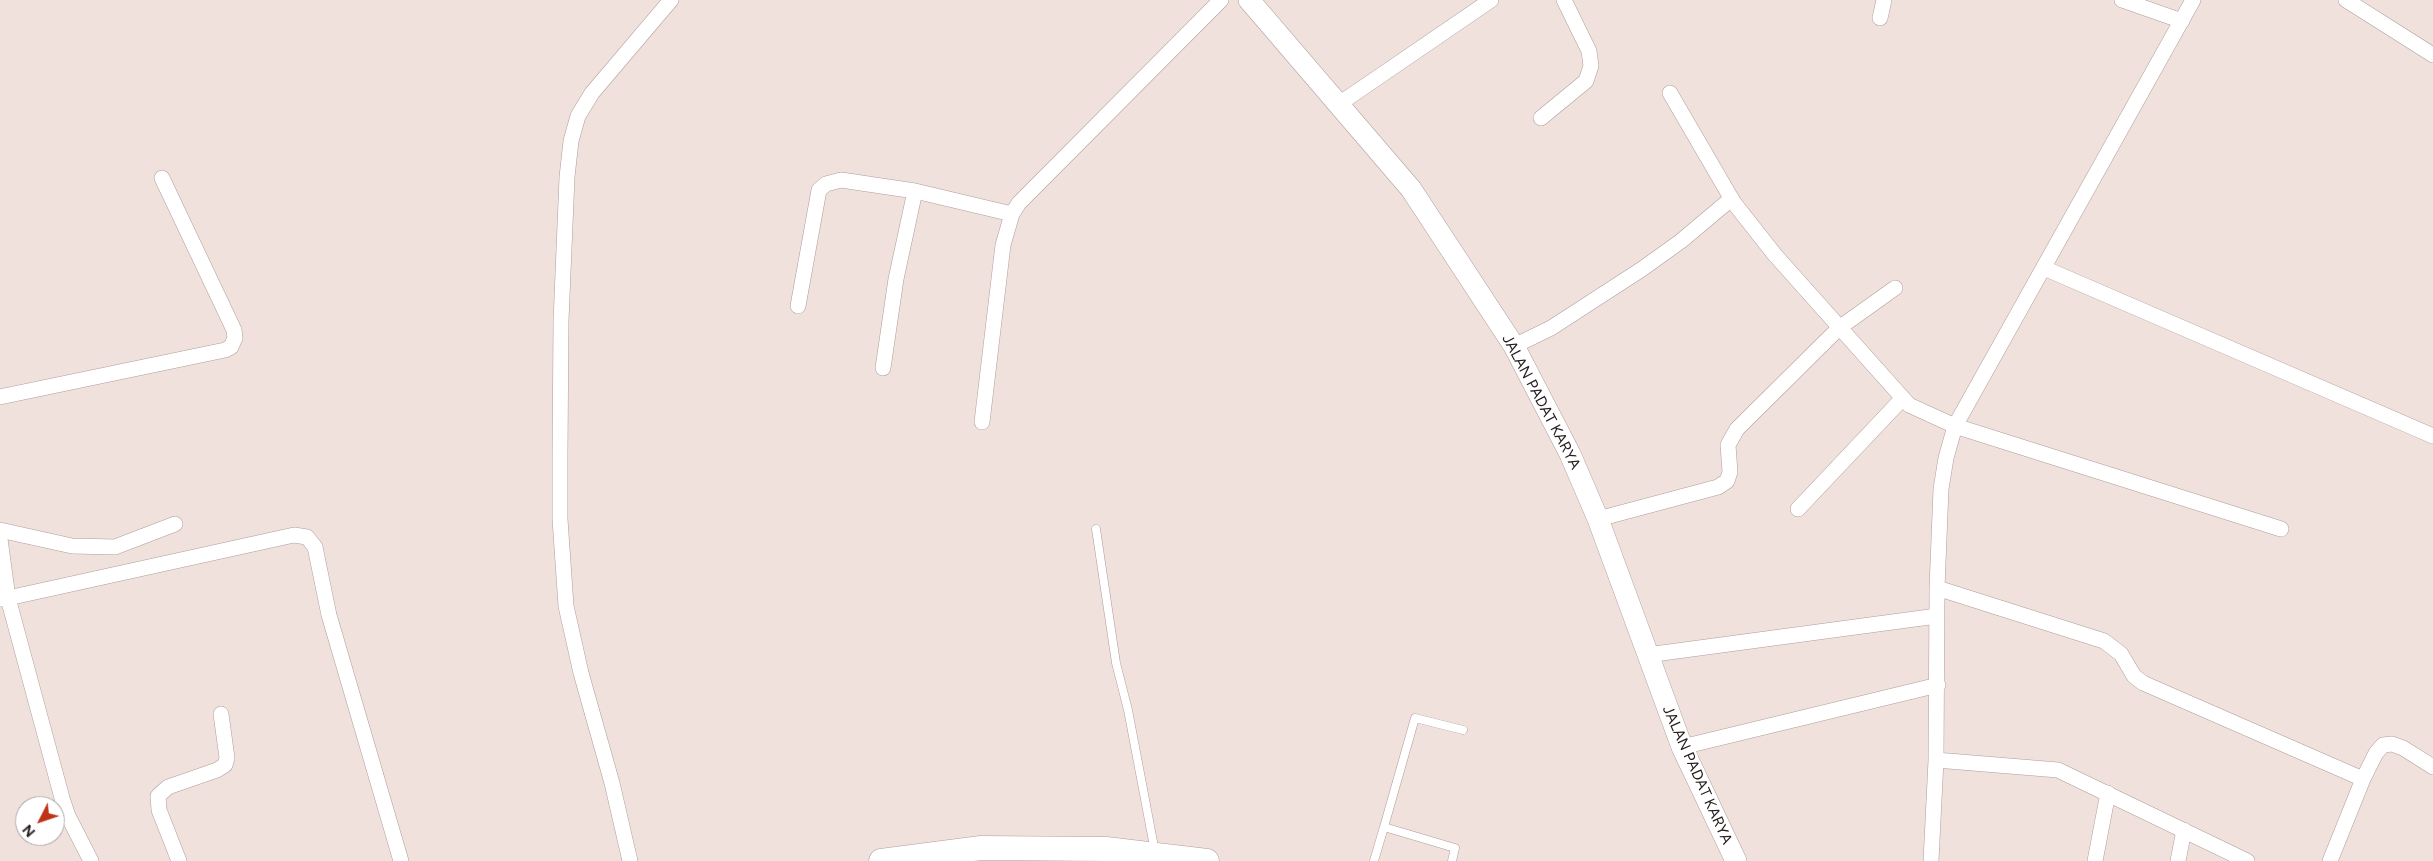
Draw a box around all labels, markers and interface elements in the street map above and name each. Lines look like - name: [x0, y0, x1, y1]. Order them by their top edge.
- street label: JALAN PADAT KARYA: [1498, 331, 1584, 473]
- street label: JALAN PADAT KARYA: [1658, 703, 1736, 847]
- north arrow: [15, 796, 65, 846]
- text: N: [19, 821, 39, 840]

